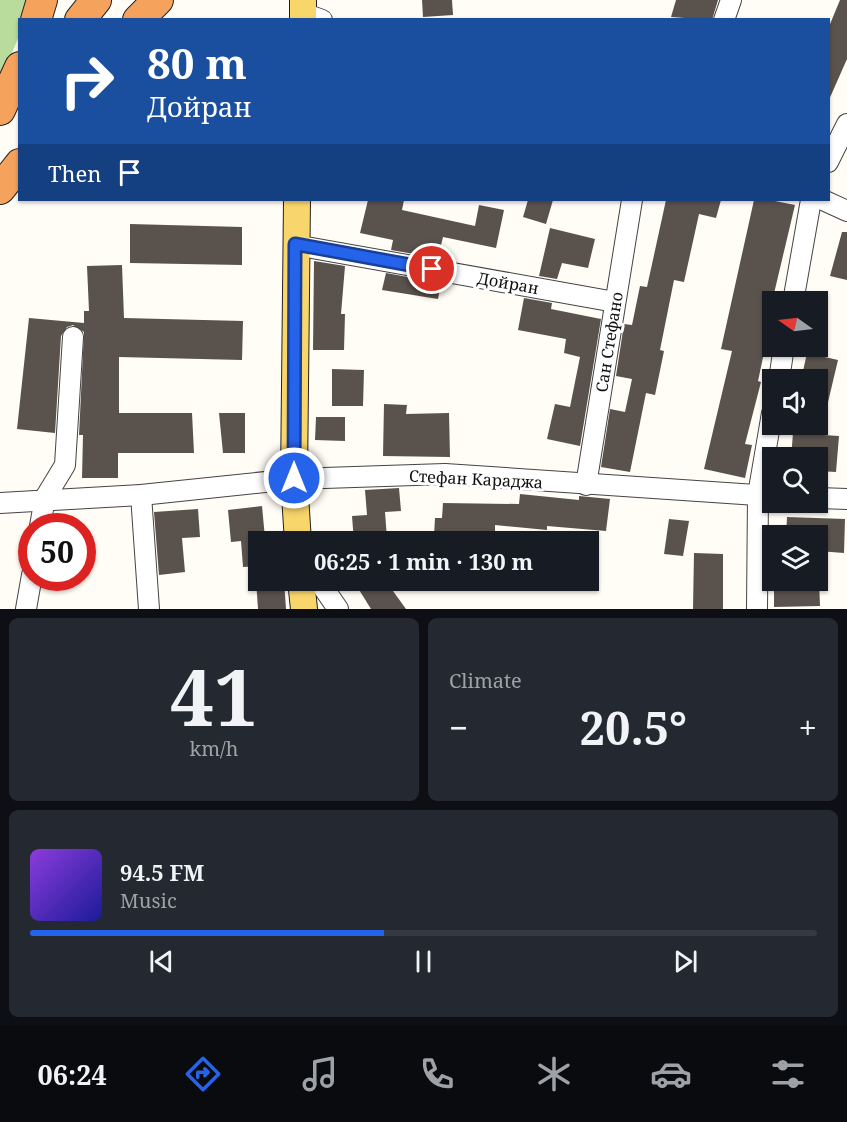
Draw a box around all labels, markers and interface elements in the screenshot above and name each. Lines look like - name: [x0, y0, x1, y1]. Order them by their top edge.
- text: 80 m: [147, 34, 247, 91]
- icon: right: [48, 42, 126, 120]
- text: Дойран: [147, 88, 252, 125]
- icon: arrive: [113, 156, 146, 189]
- text: Then: [48, 158, 101, 188]
- pin: [406, 243, 457, 294]
- icon: arrive: [415, 252, 448, 285]
- street label: Дойран: [476, 267, 541, 299]
- street label: Сан Стефано: [590, 290, 628, 394]
- north arrow: [762, 291, 828, 357]
- map controls: [762, 291, 828, 591]
- button: sound: [762, 369, 828, 435]
- position arrow: [262, 446, 326, 510]
- button: search: [762, 447, 828, 513]
- street label: Стефан Караджа: [409, 465, 543, 493]
- speed limit sign: 50: [18, 513, 96, 591]
- button: layers: [762, 525, 828, 591]
- text: 06:25 · 1 min · 130 m: [314, 546, 533, 576]
- text: 41: [170, 643, 258, 749]
- text: Climate: [449, 667, 522, 694]
- text: 20.5°: [580, 697, 687, 758]
- text: −: [449, 705, 468, 750]
- text: +: [799, 705, 817, 750]
- text: km/h: [189, 735, 239, 762]
- text: 94.5 FM: [120, 857, 204, 887]
- text: Music: [120, 887, 177, 914]
- icon: previous: [145, 945, 178, 978]
- icon: pause: [407, 945, 440, 978]
- icon: next: [669, 945, 702, 978]
- icon: directions: [182, 1053, 224, 1095]
- icon: music: [299, 1053, 341, 1095]
- icon: phone: [416, 1053, 458, 1095]
- icon: climate: [533, 1053, 575, 1095]
- icon: car: [650, 1053, 692, 1095]
- icon: filters: [767, 1053, 809, 1095]
- text: 06:24: [38, 1056, 107, 1093]

